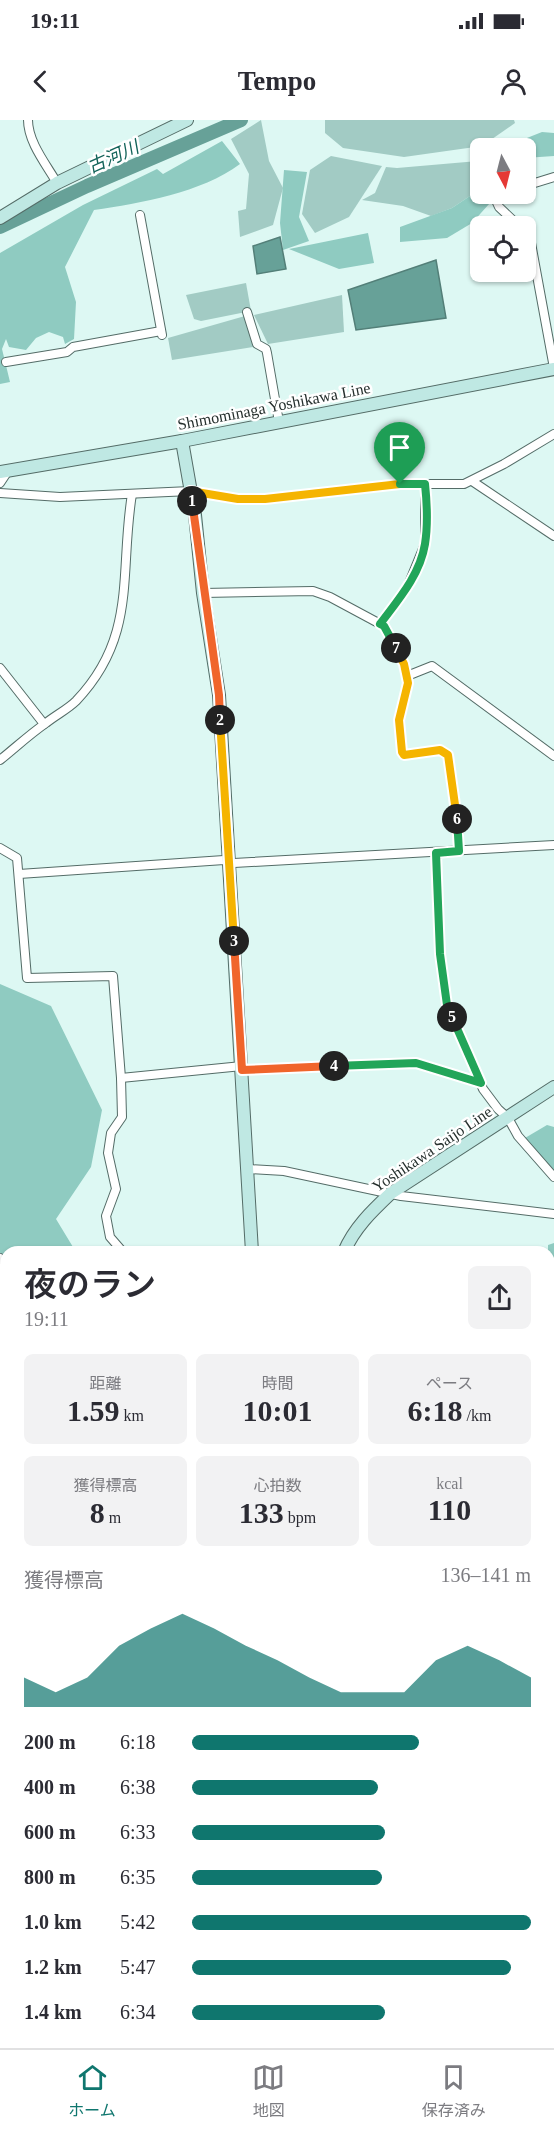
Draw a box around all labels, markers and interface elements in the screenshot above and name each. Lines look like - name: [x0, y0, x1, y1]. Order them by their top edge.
- text: 19:11: [30, 8, 80, 33]
- icon: back: [24, 65, 57, 98]
- icon: person: [497, 65, 530, 98]
- text: Tempo: [238, 66, 316, 96]
- water label: 古河川: [84, 136, 144, 177]
- north arrow: [470, 138, 536, 204]
- map controls: [470, 138, 536, 282]
- button: locate: [470, 216, 536, 282]
- street label: Shimominaga Yoshikawa Line: [176, 379, 372, 434]
- pin: [374, 422, 425, 484]
- icon: arrive: [383, 431, 416, 464]
- pin: 1: [177, 486, 207, 516]
- text: 1: [188, 492, 196, 509]
- pin: 7: [381, 633, 411, 663]
- text: 7: [392, 639, 400, 656]
- pin: 2: [205, 705, 235, 735]
- text: 2: [216, 711, 224, 728]
- pin: 6: [442, 804, 472, 834]
- text: 6: [453, 810, 461, 827]
- pin: 3: [219, 926, 249, 956]
- text: 3: [230, 932, 238, 949]
- pin: 5: [437, 1002, 467, 1032]
- text: 5: [448, 1008, 456, 1025]
- pin: 4: [319, 1051, 349, 1081]
- text: 4: [330, 1057, 338, 1074]
- street label: Yoshikawa Saijo Line: [369, 1103, 496, 1196]
- button: share: [468, 1266, 531, 1329]
- text: 夜のラン: [24, 1267, 156, 1303]
- text: 19:11: [24, 1308, 69, 1330]
- text: 距離: [89, 1375, 122, 1392]
- text: 時間: [261, 1375, 294, 1392]
- text: ペース: [426, 1375, 473, 1392]
- text: 1.59: [67, 1394, 120, 1427]
- text: 10:01: [243, 1394, 313, 1427]
- text: 6:18: [408, 1394, 463, 1427]
- text: km: [120, 1407, 144, 1424]
- text: /km: [463, 1407, 491, 1424]
- text: kcal: [436, 1475, 463, 1492]
- text: 獲得標高: [73, 1477, 138, 1494]
- text: 心拍数: [253, 1477, 302, 1494]
- text: 110: [428, 1493, 471, 1526]
- text: 8: [90, 1496, 105, 1529]
- text: 133: [239, 1496, 284, 1529]
- text: m: [105, 1509, 121, 1526]
- text: bpm: [284, 1509, 316, 1526]
- text: 136–141 m: [440, 1564, 531, 1586]
- text: 獲得標高: [24, 1569, 104, 1591]
- text: 200 m: [24, 1731, 76, 1753]
- text: 6:18: [120, 1731, 156, 1753]
- text: 400 m: [24, 1776, 76, 1798]
- text: 6:38: [120, 1776, 156, 1798]
- text: 600 m: [24, 1821, 76, 1843]
- text: 6:33: [120, 1821, 156, 1843]
- text: 800 m: [24, 1866, 76, 1888]
- text: 6:35: [120, 1866, 156, 1888]
- text: 1.0 km: [24, 1911, 82, 1933]
- text: 5:42: [120, 1911, 156, 1933]
- text: 1.2 km: [24, 1956, 82, 1978]
- text: 5:47: [120, 1956, 156, 1978]
- text: 1.4 km: [24, 2001, 82, 2023]
- text: 6:34: [120, 2001, 156, 2023]
- tab: ホーム: [68, 2061, 116, 2121]
- tab: 地図: [252, 2061, 285, 2121]
- tab: 保存済み: [422, 2061, 486, 2121]

